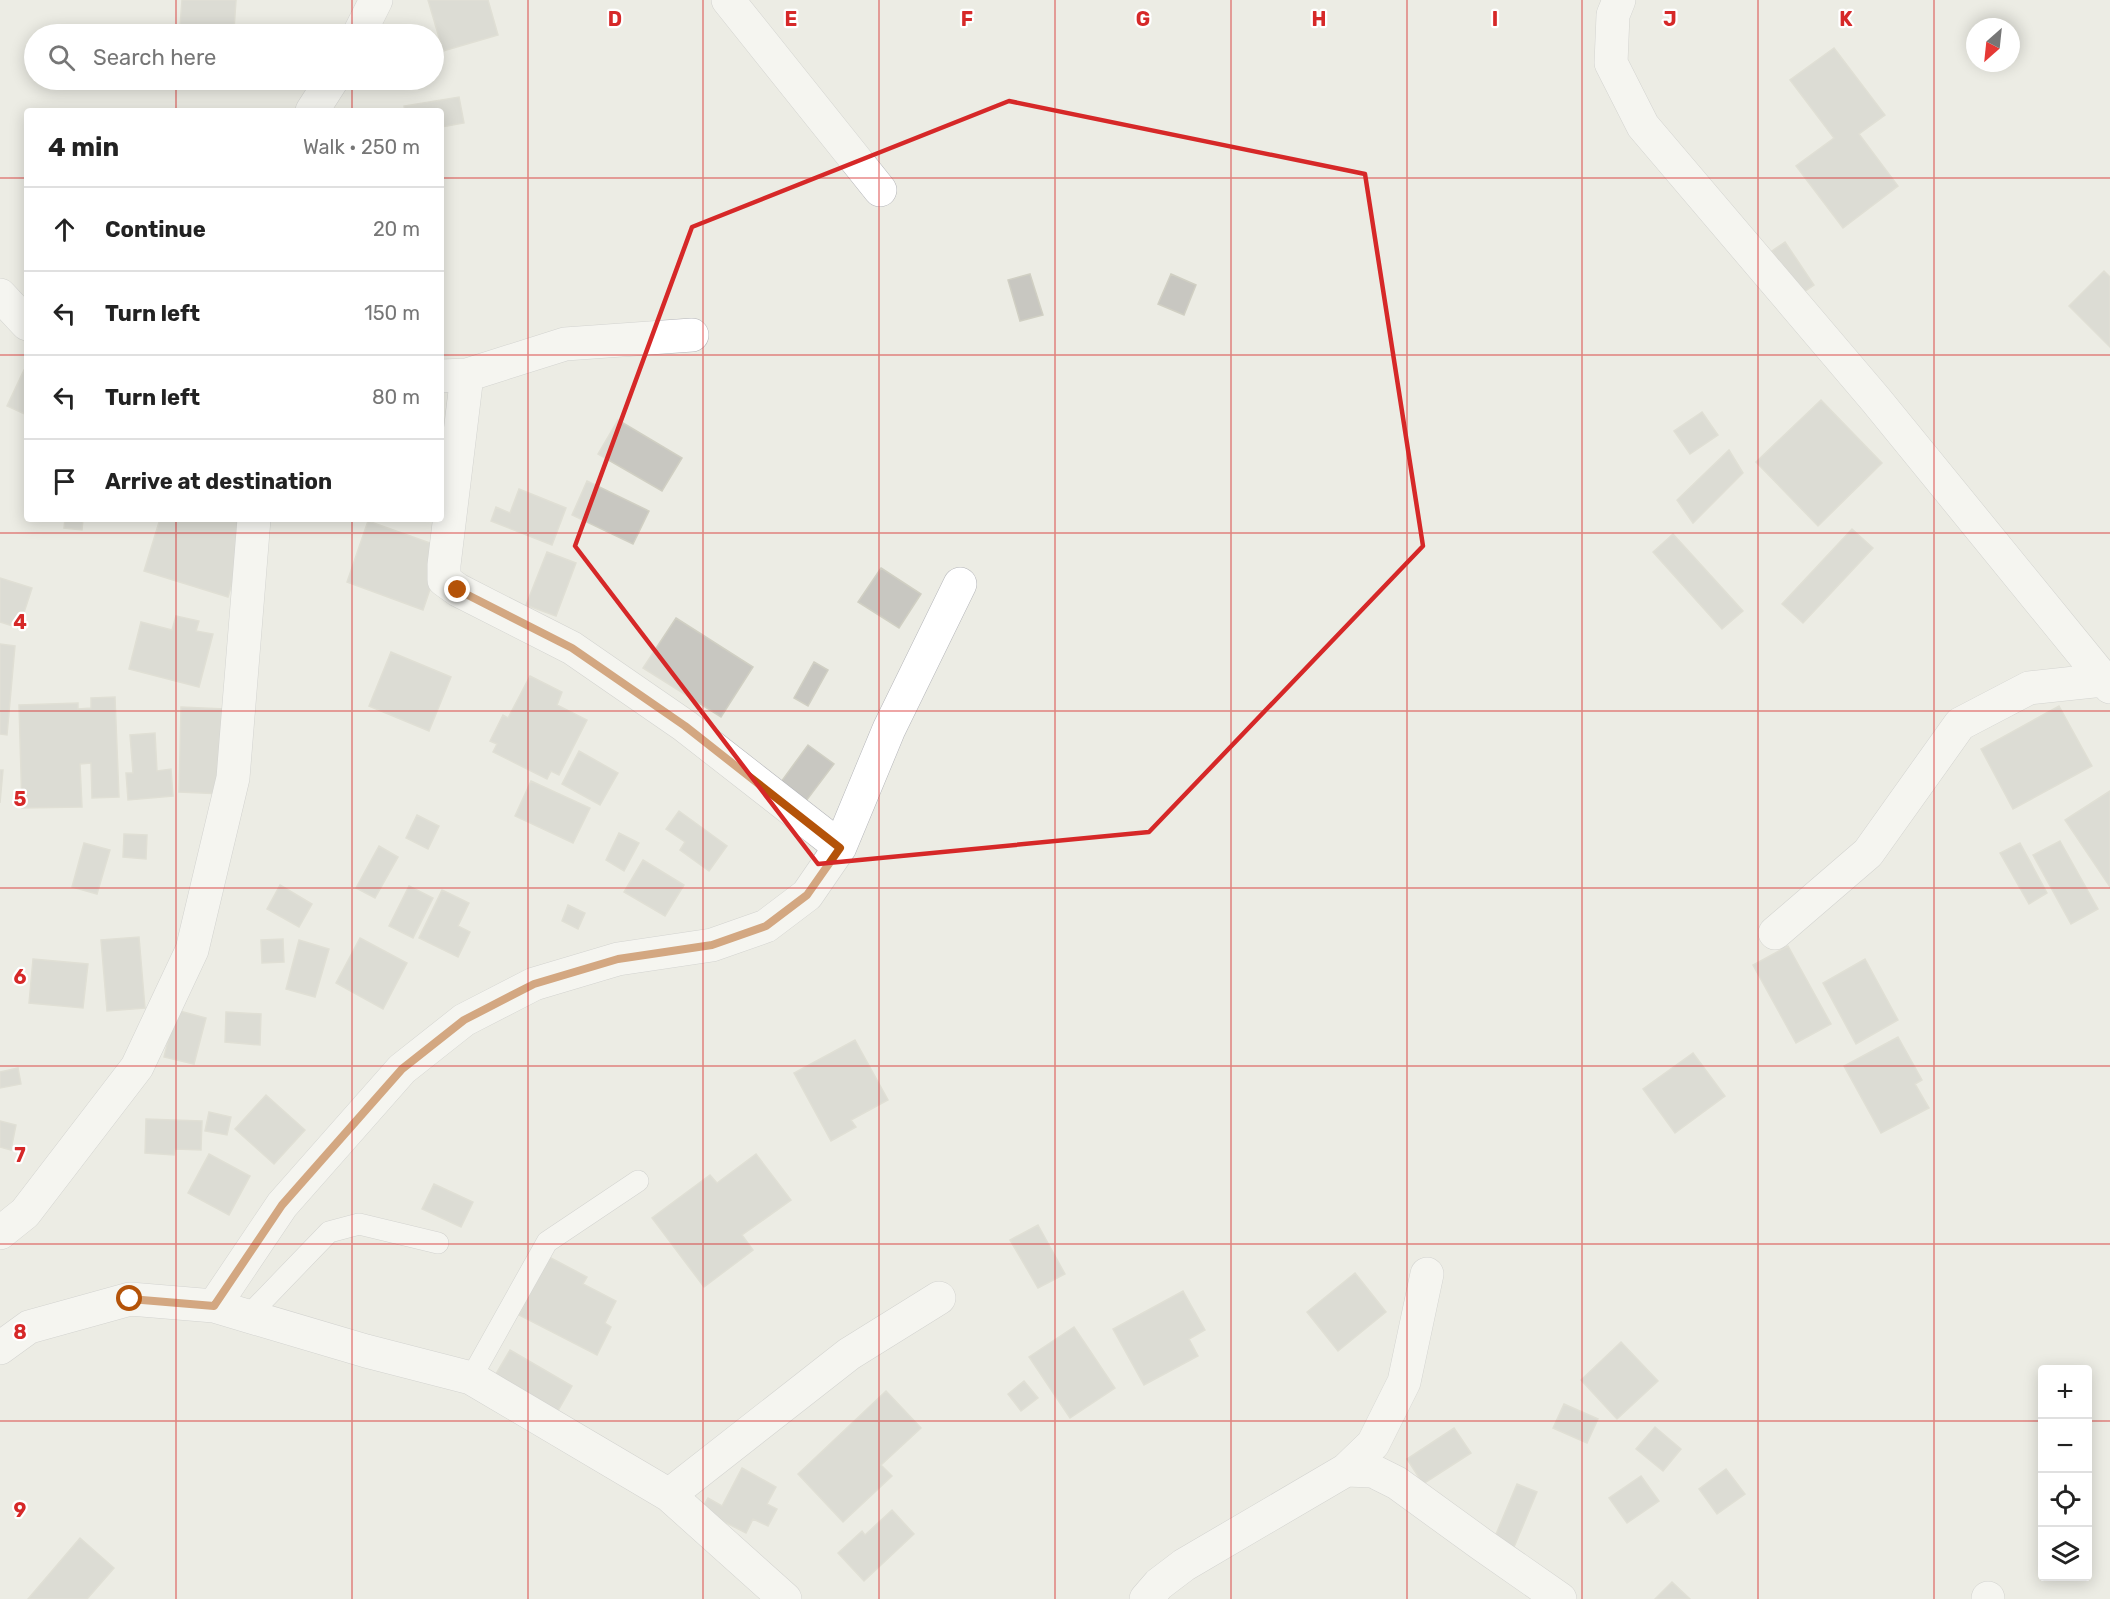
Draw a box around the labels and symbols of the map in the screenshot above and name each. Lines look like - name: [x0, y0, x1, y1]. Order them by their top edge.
- text: D: [608, 7, 622, 31]
- text: E: [785, 7, 797, 31]
- text: F: [961, 7, 973, 31]
- text: G: [1136, 7, 1150, 31]
- text: H: [1312, 7, 1326, 31]
- text: I: [1492, 7, 1498, 31]
- text: J: [1663, 7, 1677, 31]
- text: K: [1839, 7, 1853, 31]
- north arrow: [1966, 18, 2020, 72]
- route end: [444, 576, 470, 602]
- text: 4: [13, 610, 27, 634]
- text: 5: [14, 787, 27, 811]
- text: 6: [13, 965, 27, 989]
- text: 7: [14, 1143, 26, 1167]
- route start: [116, 1285, 142, 1311]
- text: 8: [13, 1320, 27, 1344]
- text: 9: [14, 1498, 27, 1522]

